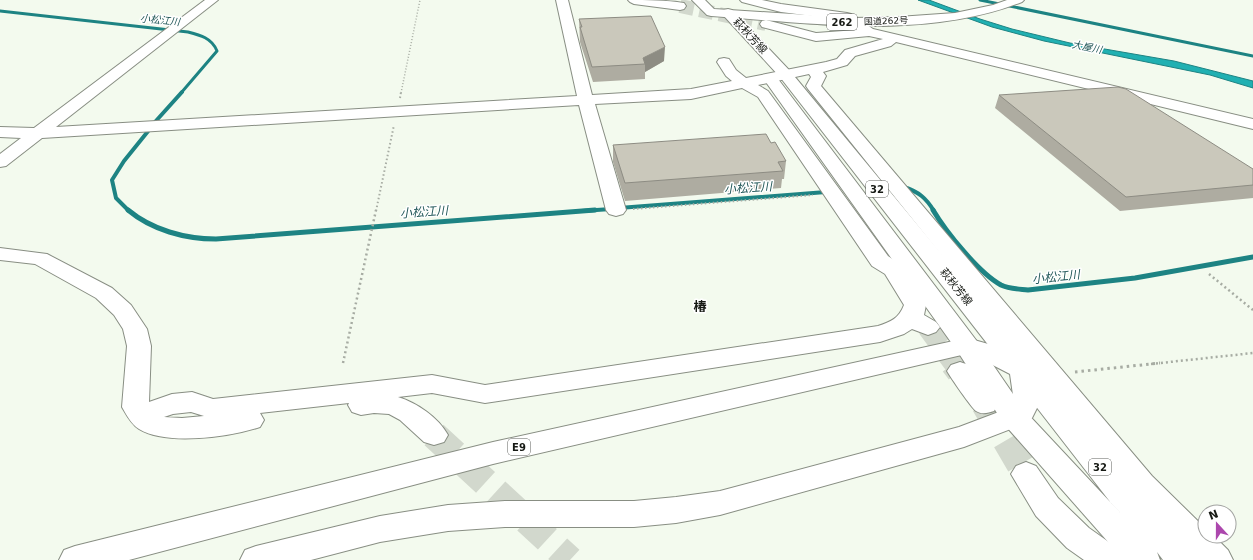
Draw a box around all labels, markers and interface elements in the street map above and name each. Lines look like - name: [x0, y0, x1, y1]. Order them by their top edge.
- water label: 小松江川: [140, 12, 181, 28]
- road number: 262: [827, 14, 857, 30]
- street label: 萩秋芳線: [730, 15, 770, 57]
- street label: 国道262号: [864, 15, 908, 27]
- water label: 大屋川: [1071, 39, 1104, 55]
- water label: 小松江川: [724, 179, 774, 197]
- road number: 32: [866, 181, 888, 197]
- water label: 小松江川: [400, 203, 450, 221]
- street label: 萩秋芳線: [937, 266, 975, 308]
- water label: 小松江川: [1031, 267, 1083, 286]
- district label: 椿: [693, 299, 707, 314]
- road number: E9: [508, 439, 530, 455]
- road number: 32: [1089, 459, 1111, 475]
- north arrow: [1197, 504, 1237, 544]
- text: N: [1207, 507, 1220, 523]

